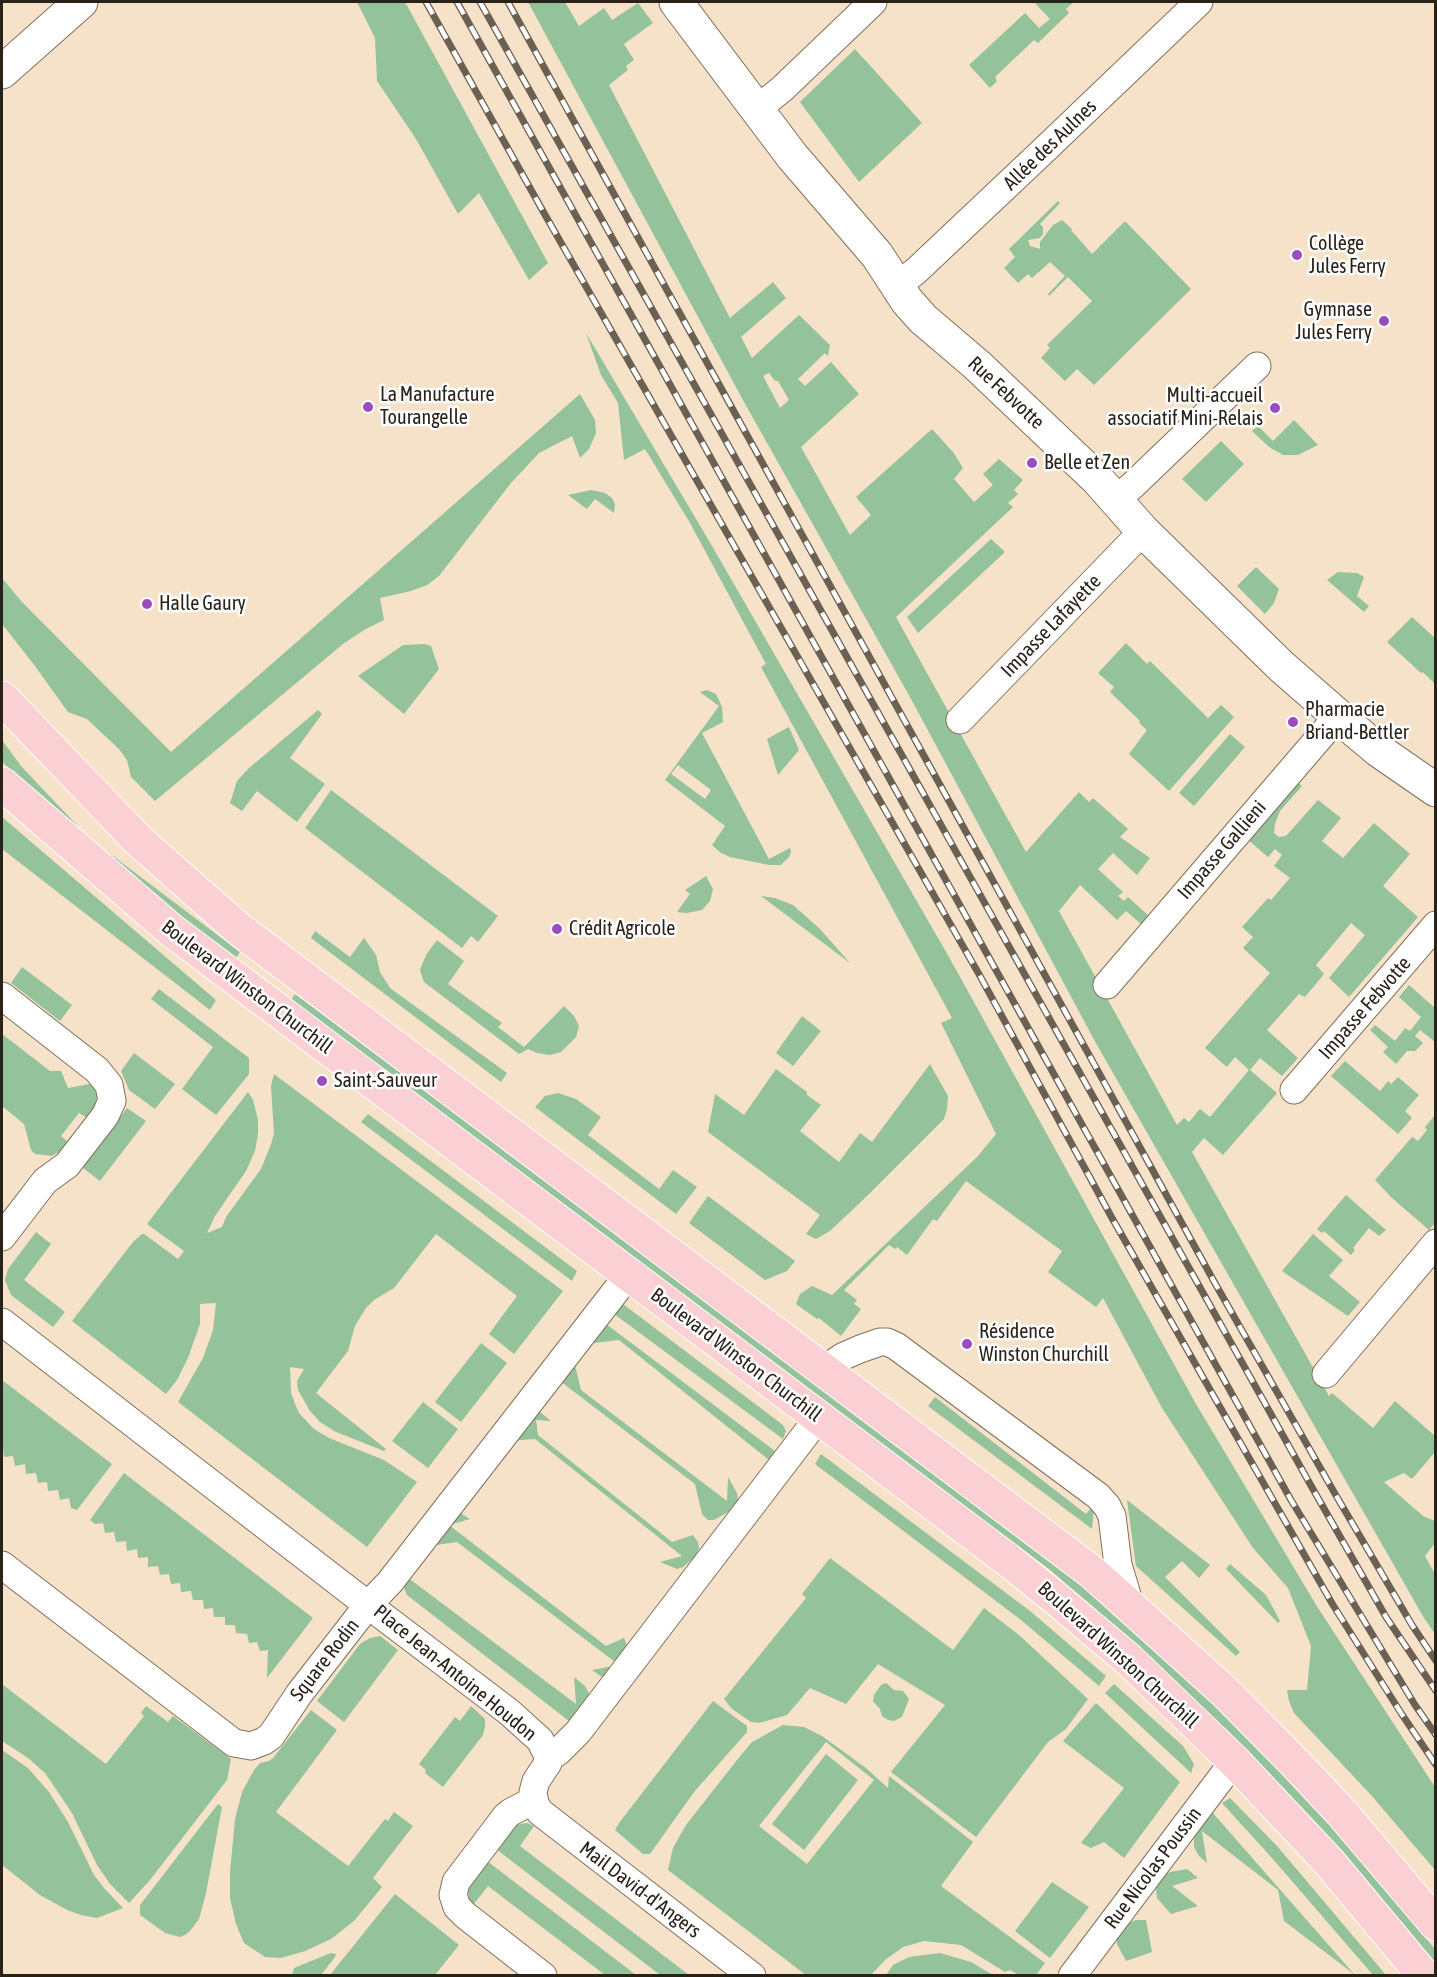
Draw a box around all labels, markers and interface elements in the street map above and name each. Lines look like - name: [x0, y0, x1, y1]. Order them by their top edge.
- street label: Allée des Aulnes: [999, 95, 1101, 195]
- place label: Collège Jules Ferry: [1309, 232, 1386, 279]
- marker: Collège Jules Ferry: [1290, 248, 1304, 262]
- place label: Gymnase Jules Ferry: [1295, 298, 1372, 345]
- marker: Gymnase Jules Ferry: [1377, 314, 1391, 328]
- street label: Rue Febvotte: [963, 352, 1049, 434]
- place label: La Manufacture Tourangelle: [380, 383, 494, 430]
- place label: Multi-accueil associatif Mini-Relais: [1108, 384, 1263, 431]
- marker: La Manufacture Tourangelle: [361, 400, 375, 414]
- marker: Multi-accueil associatif Mini-Relais: [1268, 401, 1282, 415]
- place label: Belle et Zen: [1044, 451, 1130, 475]
- marker: Belle et Zen: [1025, 456, 1039, 470]
- street label: Impasse Lafayette: [996, 570, 1106, 682]
- place label: Halle Gaury: [159, 592, 246, 616]
- marker: Halle Gaury: [140, 597, 154, 611]
- place label: Pharmacie Briand-Bettler: [1305, 698, 1409, 745]
- marker: Pharmacie Briand-Bettler: [1286, 715, 1300, 729]
- street label: Impasse Gallieni: [1173, 796, 1271, 904]
- street label: Boulevard Winston Churchill: [157, 915, 337, 1059]
- place label: Crédit Agricole: [569, 917, 675, 941]
- marker: Crédit Agricole: [550, 922, 564, 936]
- street label: Impasse Febvotte: [1314, 952, 1416, 1064]
- place label: Saint-Sauveur: [334, 1069, 437, 1093]
- marker: Saint-Sauveur: [315, 1074, 329, 1088]
- street label: Boulevard Winston Churchill: [646, 1283, 826, 1427]
- place label: Résidence Winston Churchill: [979, 1320, 1109, 1367]
- marker: Résidence Winston Churchill: [960, 1337, 974, 1351]
- street label: Boulevard Winston Churchill: [1033, 1577, 1203, 1733]
- street label: Place Jean-Antoine Houdon: [369, 1600, 541, 1746]
- street label: Square Rodin: [285, 1614, 365, 1706]
- street label: Rue Nicolas Poussin: [1099, 1802, 1207, 1934]
- street label: Mail David-d'Angers: [575, 1837, 705, 1943]

